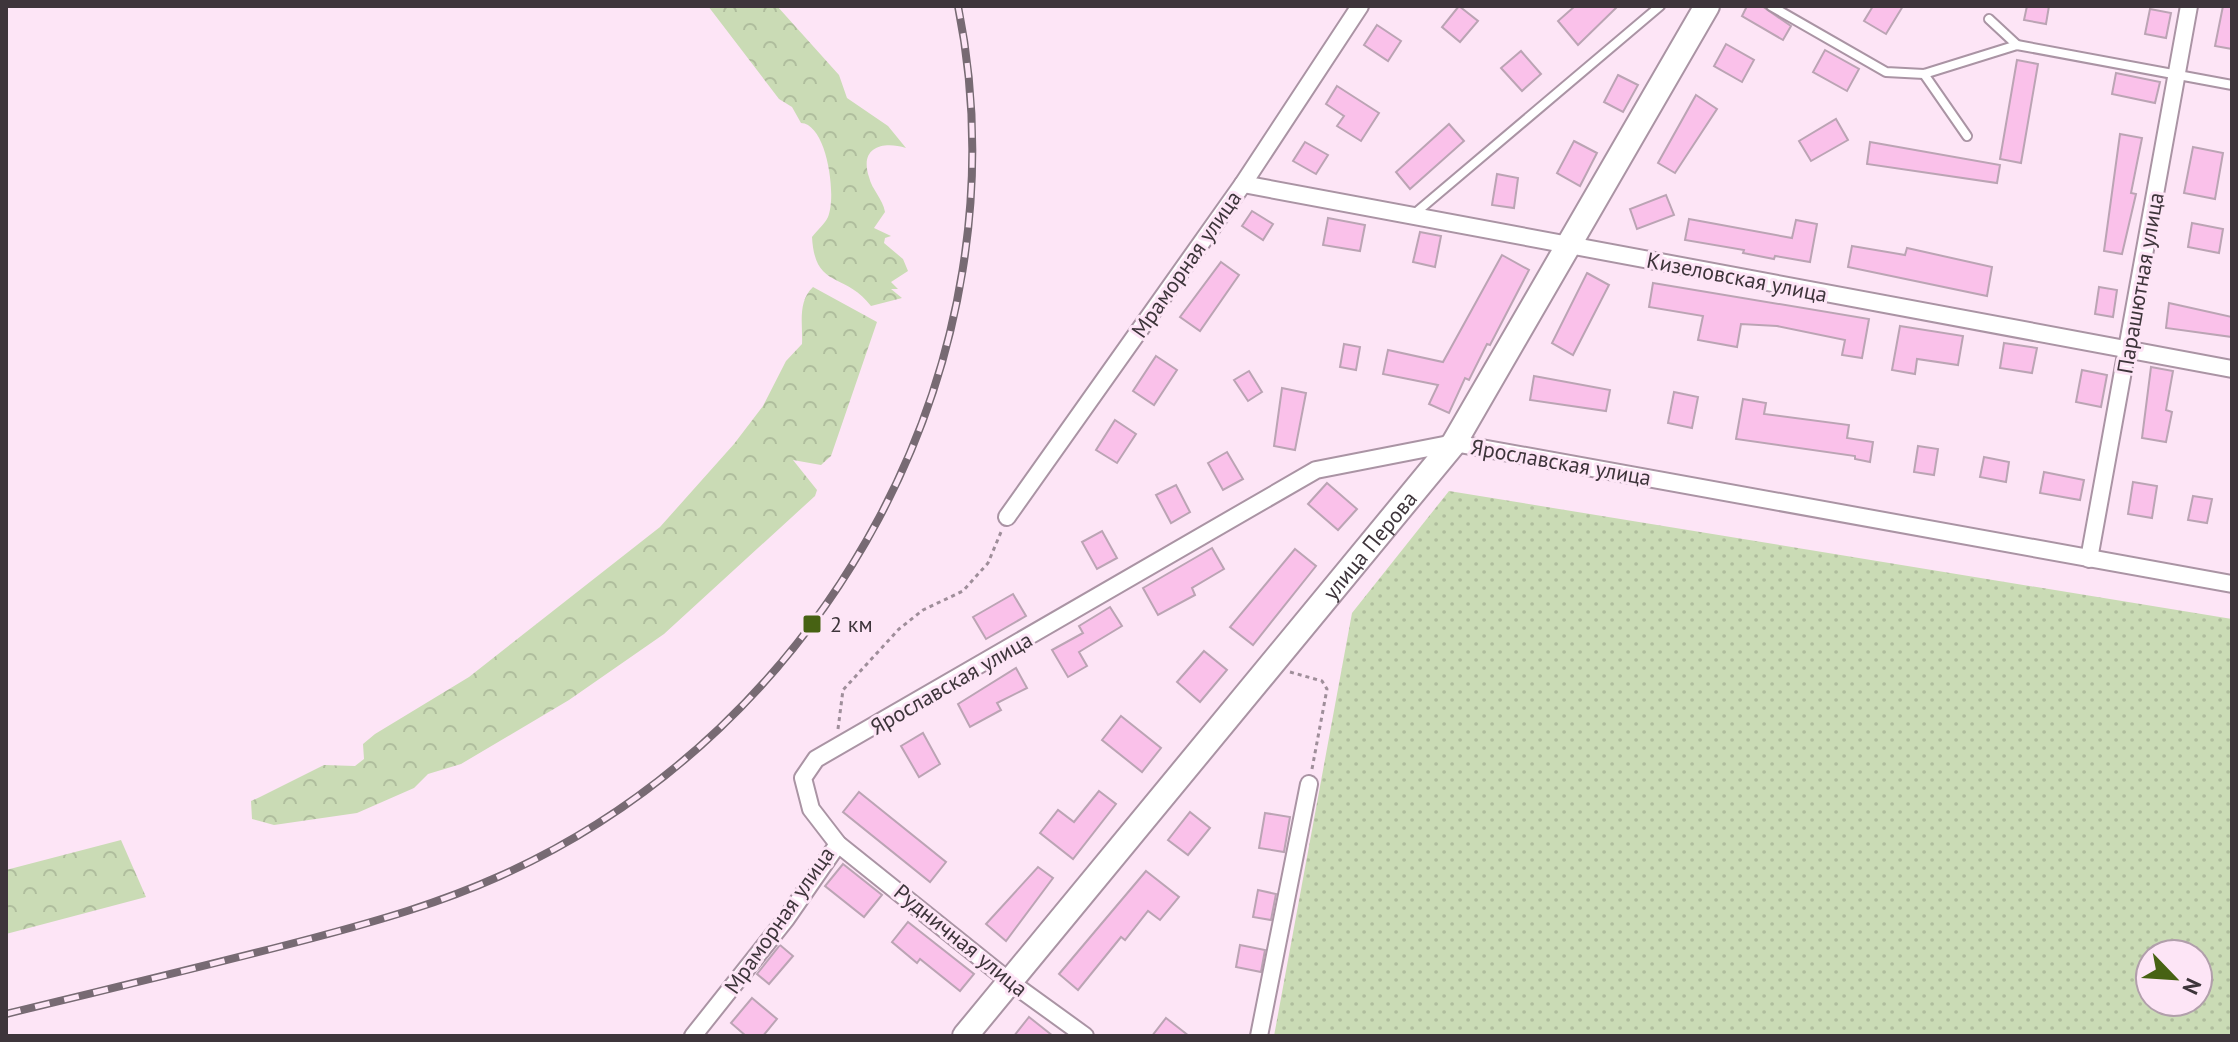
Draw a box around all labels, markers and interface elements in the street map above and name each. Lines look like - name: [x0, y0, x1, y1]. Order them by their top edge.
- street label: Мраморная улица: [1125, 185, 1247, 343]
- street label: Парашютная улица: [2110, 190, 2170, 376]
- street label: Кизеловская улица: [1644, 246, 1830, 308]
- street label: Ярославская улица: [1469, 432, 1653, 492]
- street label: улица Перова: [1316, 485, 1423, 606]
- place label: 2 км: [830, 610, 873, 638]
- marker: 2 км: [801, 613, 823, 635]
- street label: Ярославская улица: [865, 625, 1037, 741]
- street label: Мраморная улица: [718, 841, 840, 999]
- street label: Рудничная улица: [888, 878, 1034, 1002]
- north arrow: [2134, 938, 2214, 1018]
- text: N: [2176, 974, 2208, 999]

